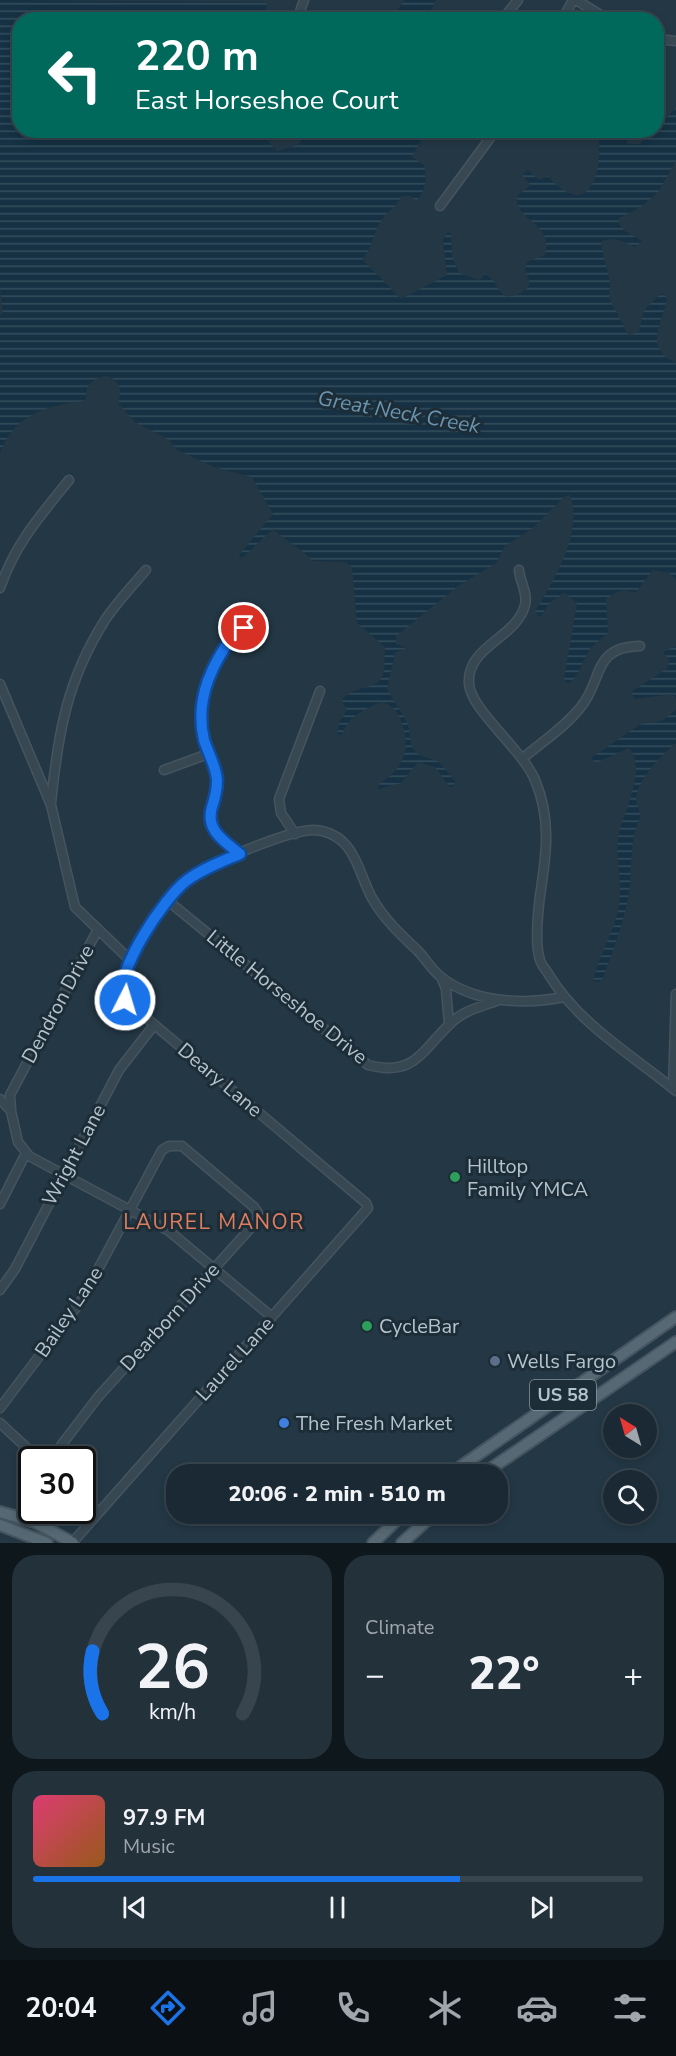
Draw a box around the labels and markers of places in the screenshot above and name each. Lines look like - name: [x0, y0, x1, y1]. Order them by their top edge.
- pin: [218, 602, 269, 653]
- place label: Hilltop Family YMCA: [467, 1153, 588, 1203]
- marker: Hilltop Family YMCA: [448, 1170, 462, 1184]
- place label: CycleBar: [379, 1313, 459, 1340]
- marker: CycleBar: [360, 1319, 374, 1333]
- place label: Wells Fargo: [507, 1348, 616, 1375]
- marker: Wells Fargo: [488, 1354, 502, 1368]
- place label: The Fresh Market: [296, 1410, 453, 1437]
- marker: The Fresh Market: [277, 1416, 291, 1430]

